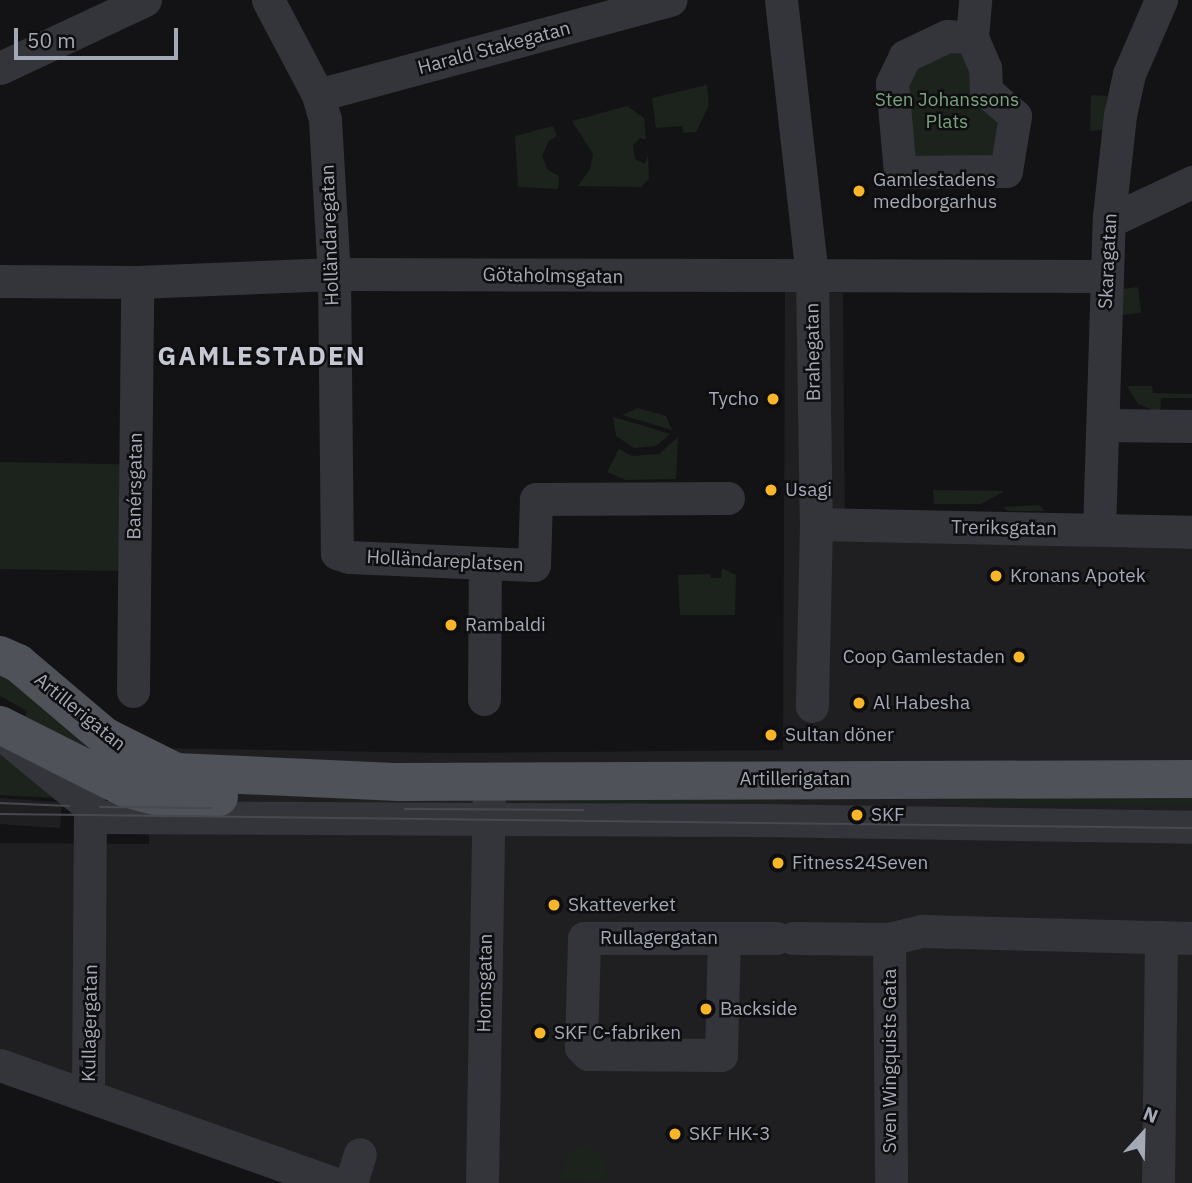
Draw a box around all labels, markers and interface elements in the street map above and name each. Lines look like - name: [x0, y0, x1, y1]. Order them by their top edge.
- scale bar: [18, 14, 182, 58]
- street label: Harald Stakegatan: [415, 17, 573, 79]
- text: 50 m: [27, 26, 76, 54]
- park label: Sten Johanssons Plats: [875, 89, 1019, 133]
- street label: Holländaregatan: [316, 164, 344, 306]
- place label: Gamlestadens medborgarhus: [873, 169, 997, 213]
- marker: Gamlestadens medborgarhus: [851, 183, 867, 199]
- street label: Skaragatan: [1094, 213, 1122, 309]
- street label: Götaholmsgatan: [482, 263, 624, 289]
- street label: Brahegatan: [801, 303, 825, 401]
- district label: GAMLESTADEN: [159, 340, 365, 372]
- place label: Tycho: [709, 388, 759, 410]
- marker: Tycho: [765, 391, 781, 407]
- street label: Banérsgatan: [123, 432, 147, 540]
- place label: Usagi: [785, 479, 832, 501]
- marker: Usagi: [763, 482, 779, 498]
- street label: Treriksgatan: [951, 516, 1057, 540]
- street label: Holländareplatsen: [366, 546, 524, 576]
- place label: Kronans Apotek: [1010, 565, 1146, 587]
- marker: Kronans Apotek: [988, 568, 1004, 584]
- place label: Rambaldi: [465, 614, 546, 636]
- marker: Rambaldi: [443, 617, 459, 633]
- place label: Coop Gamlestaden: [843, 646, 1005, 668]
- marker: Coop Gamlestaden: [1011, 649, 1027, 665]
- street label: Artillerigatan: [30, 668, 130, 756]
- place label: Al Habesha: [873, 692, 970, 714]
- marker: Al Habesha: [851, 695, 867, 711]
- place label: Sultan döner: [785, 724, 894, 746]
- marker: Sultan döner: [763, 727, 779, 743]
- street label: Artillerigatan: [740, 768, 850, 790]
- place label: SKF: [871, 804, 905, 826]
- marker: SKF: [849, 807, 865, 823]
- place label: Fitness24Seven: [792, 852, 928, 874]
- marker: Fitness24Seven: [770, 855, 786, 871]
- place label: Skatteverket: [568, 894, 676, 916]
- marker: Skatteverket: [546, 897, 562, 913]
- street label: Rullagergatan: [600, 927, 718, 949]
- street label: Hornsgatan: [473, 933, 497, 1033]
- street label: Kullagergatan: [78, 964, 102, 1082]
- street label: Sven Wingquists Gata: [879, 969, 901, 1153]
- place label: Backside: [720, 998, 797, 1020]
- marker: Backside: [698, 1001, 714, 1017]
- place label: SKF C-fabriken: [554, 1022, 681, 1044]
- marker: SKF C-fabriken: [532, 1025, 548, 1041]
- north arrow: [1108, 1099, 1178, 1169]
- text: N: [1140, 1101, 1162, 1128]
- place label: SKF HK-3: [689, 1123, 771, 1145]
- marker: SKF HK-3: [667, 1126, 683, 1142]

